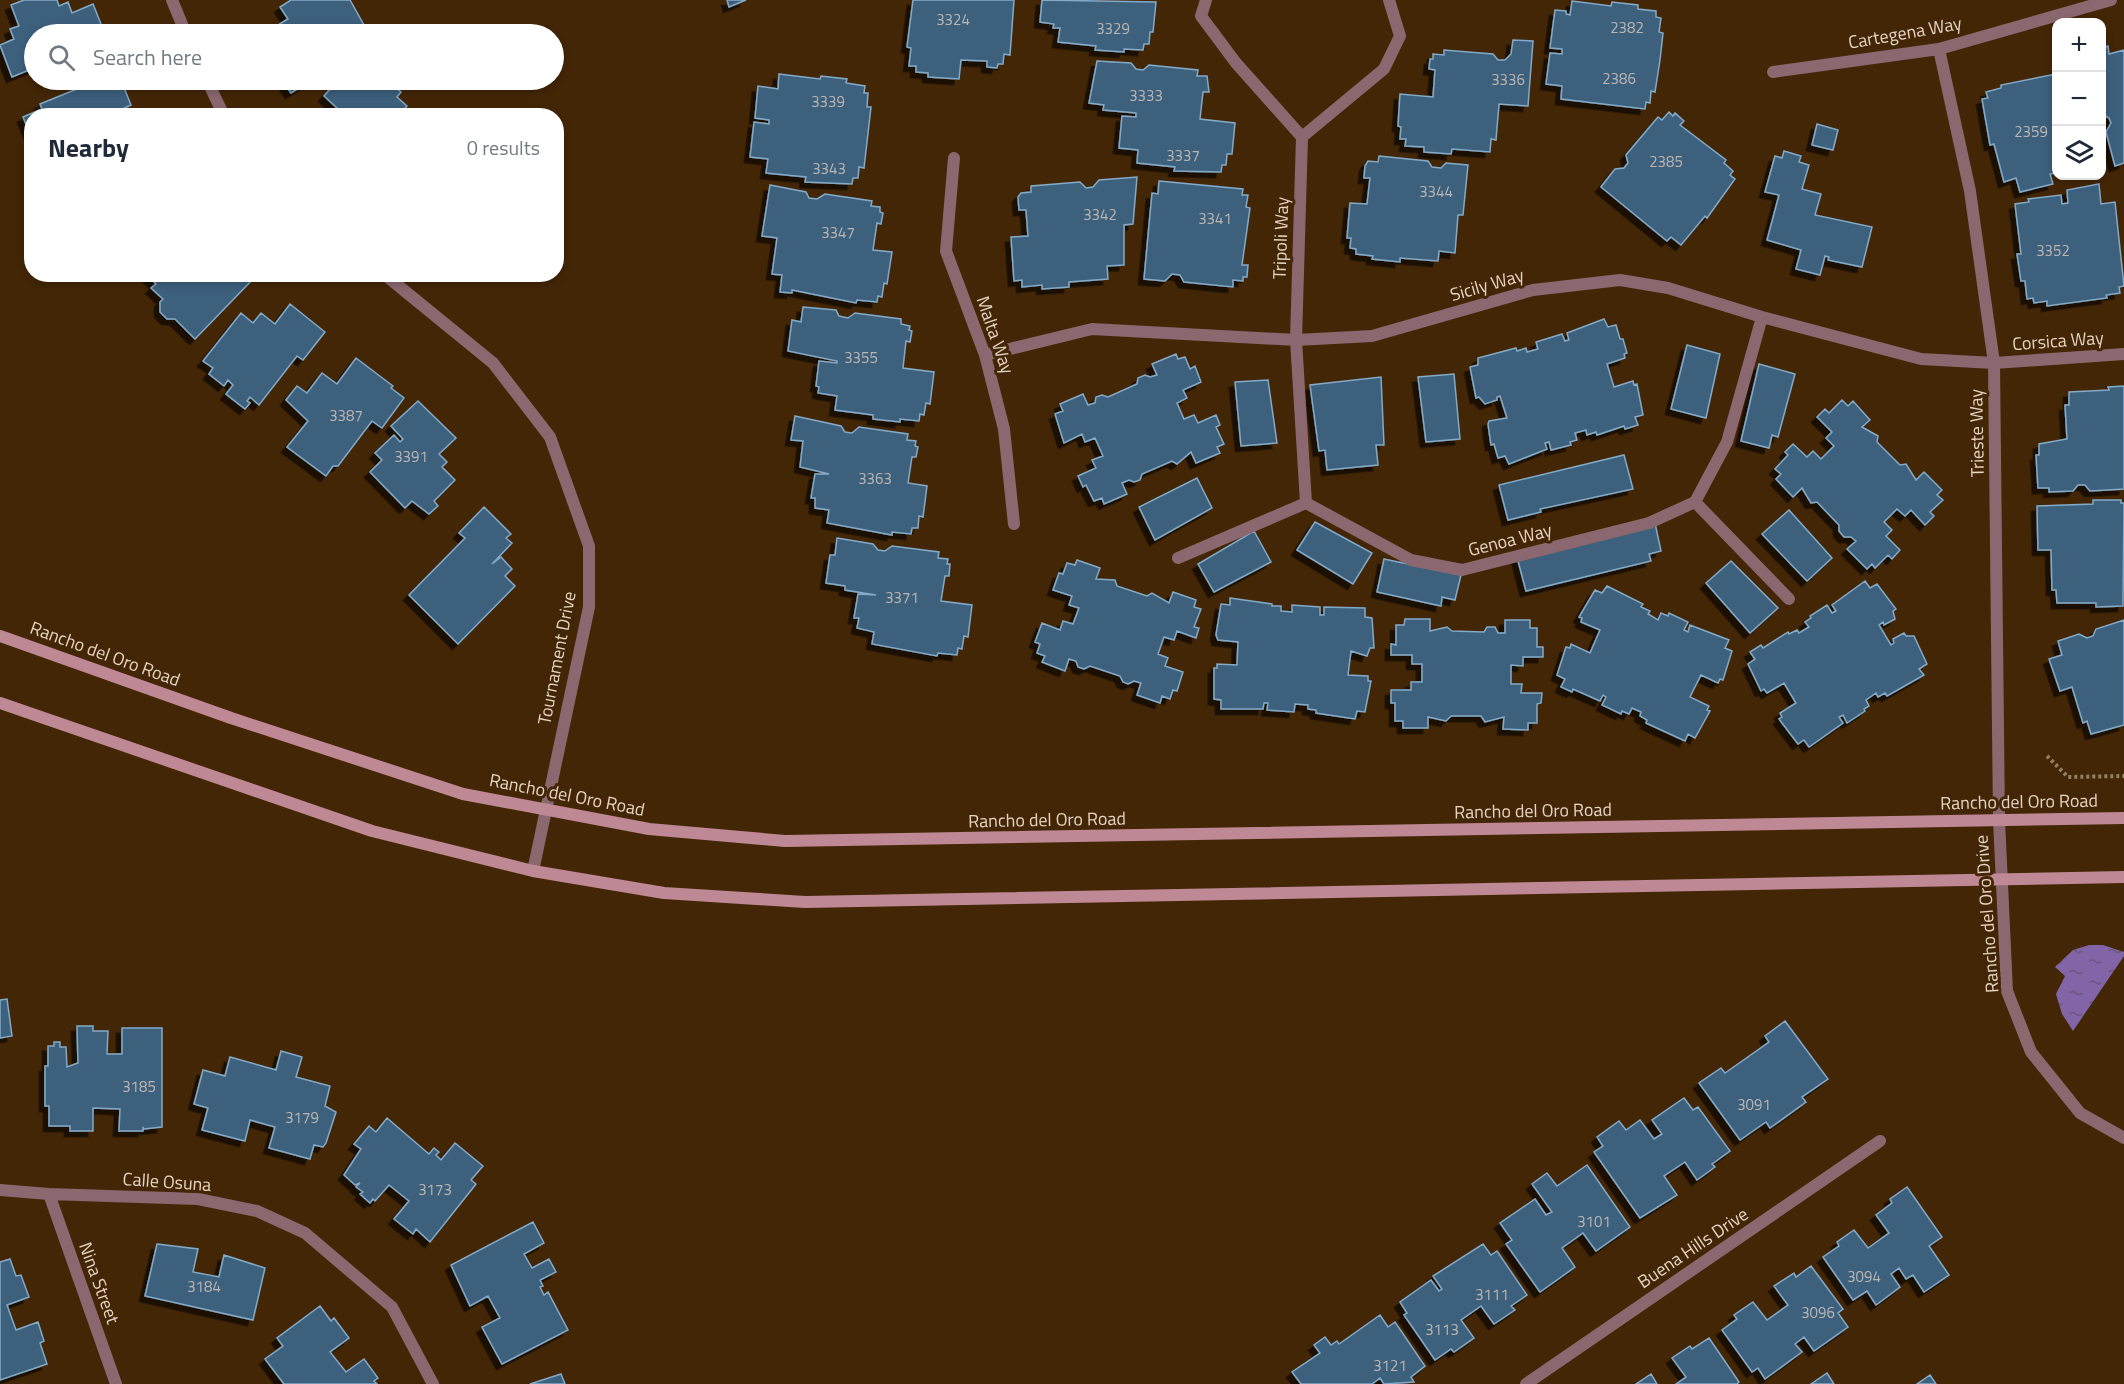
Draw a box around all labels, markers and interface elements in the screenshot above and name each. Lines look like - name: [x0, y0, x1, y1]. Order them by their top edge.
- house number: 3324: [936, 8, 970, 31]
- street label: Cartegena Way: [1846, 9, 1964, 56]
- house number: 2382: [1610, 16, 1644, 39]
- house number: 3329: [1096, 17, 1130, 40]
- map controls: [2052, 18, 2106, 180]
- button: +: [2052, 18, 2106, 72]
- search box: [24, 24, 564, 90]
- text: Search here: [93, 40, 202, 74]
- icon: search: [45, 41, 78, 74]
- house number: 2386: [1602, 67, 1636, 90]
- house number: 3336: [1491, 68, 1525, 91]
- button: −: [2052, 72, 2106, 126]
- house number: 3333: [1129, 84, 1163, 107]
- house number: 3339: [811, 90, 845, 113]
- house number: 2359: [2014, 120, 2048, 143]
- button: layers: [2052, 126, 2106, 180]
- text: Nearby: [48, 128, 129, 167]
- text: 0 results: [467, 132, 540, 163]
- house number: 3337: [1166, 144, 1200, 167]
- house number: 2385: [1649, 150, 1683, 173]
- house number: 3343: [812, 157, 846, 180]
- house number: 3344: [1419, 180, 1453, 203]
- street label: Tripoli Way: [1266, 196, 1295, 280]
- house number: 3342: [1083, 203, 1117, 226]
- house number: 3341: [1198, 207, 1232, 230]
- house number: 3347: [821, 221, 855, 244]
- house number: 3352: [2036, 239, 2070, 262]
- street label: Sicily Way: [1447, 261, 1527, 308]
- street label: Malta Way: [970, 292, 1022, 378]
- street label: Corsica Way: [2011, 324, 2105, 357]
- house number: 3355: [844, 346, 878, 369]
- street label: Trieste Way: [1962, 388, 1991, 477]
- house number: 3387: [329, 404, 363, 427]
- house number: 3391: [394, 445, 428, 468]
- house number: 3363: [858, 467, 892, 490]
- street label: Genoa Way: [1465, 516, 1555, 563]
- house number: 3371: [885, 586, 919, 609]
- street label: Tournament Drive: [530, 589, 583, 727]
- street label: Rancho del Oro Road: [26, 614, 184, 693]
- street label: Rancho del Oro Road: [487, 766, 647, 823]
- street label: Rancho del Oro Road: [1940, 787, 2098, 816]
- street label: Rancho del Oro Road: [1454, 796, 1612, 825]
- street label: Rancho del Oro Road: [968, 805, 1126, 834]
- street label: Rancho del Oro Drive: [1968, 834, 2005, 994]
- house number: 3185: [122, 1075, 156, 1098]
- house number: 3091: [1737, 1093, 1771, 1116]
- house number: 3179: [285, 1106, 319, 1129]
- street label: Calle Osuna: [122, 1165, 212, 1198]
- house number: 3173: [418, 1178, 452, 1201]
- street label: Buena Hills Drive: [1632, 1200, 1754, 1295]
- house number: 3101: [1577, 1210, 1611, 1233]
- street label: Nina Street: [72, 1238, 127, 1328]
- house number: 3094: [1847, 1265, 1881, 1288]
- house number: 3184: [187, 1275, 221, 1298]
- house number: 3111: [1475, 1283, 1509, 1306]
- house number: 3096: [1801, 1301, 1835, 1324]
- house number: 3113: [1425, 1318, 1459, 1341]
- house number: 3121: [1373, 1354, 1407, 1377]

